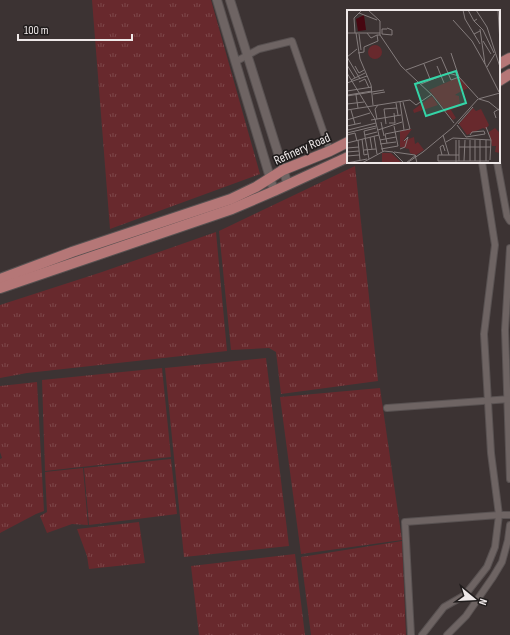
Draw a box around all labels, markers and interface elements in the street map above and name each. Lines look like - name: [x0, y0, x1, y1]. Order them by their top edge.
- inset map: [347, 10, 500, 163]
- scale bar: [18, 16, 132, 42]
- text: 100 m: [24, 23, 49, 38]
- street label: Refinery Road: [271, 129, 333, 169]
- north arrow: [454, 579, 494, 619]
- text: N: [476, 597, 490, 607]

